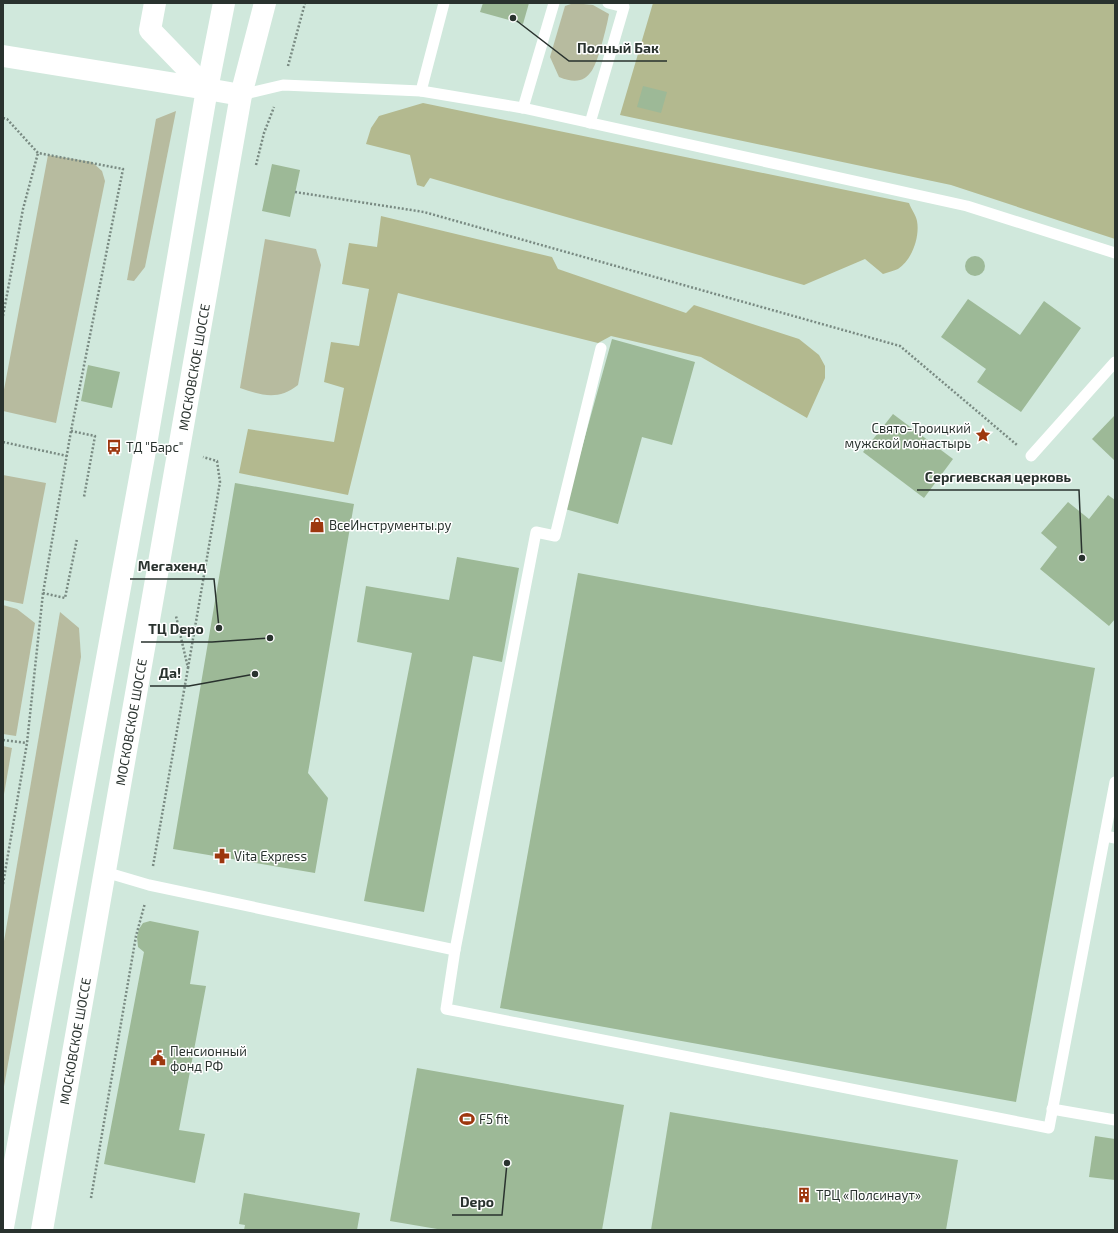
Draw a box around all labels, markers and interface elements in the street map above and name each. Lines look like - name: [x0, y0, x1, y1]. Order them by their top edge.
- callout: Полный Бак: [569, 35, 667, 61]
- text: Полный Бак: [577, 39, 659, 56]
- street label: МОСКОВСКОЕ ШОССЕ: [175, 302, 213, 432]
- place label: Свято-Троицкий мужской монастырь: [845, 420, 971, 451]
- place icon: Свято-Троицкий мужской монастырь: [974, 426, 992, 444]
- bus stop icon: ТД "Барс": [105, 438, 123, 456]
- place label: ТД "Барс": [126, 439, 183, 455]
- callout: Сергиевская церковь: [917, 464, 1079, 490]
- text: Сергиевская церковь: [925, 468, 1072, 485]
- shop icon: ВсеИнструменты.ру: [308, 516, 326, 534]
- place label: ВсеИнструменты.ру: [329, 517, 452, 533]
- callout: Мегахенд: [130, 553, 214, 579]
- text: Мегахенд: [138, 557, 206, 574]
- callout: ТЦ Depo: [141, 616, 212, 642]
- text: ТЦ Depo: [148, 620, 204, 637]
- street label: МОСКОВСКОЕ ШОССЕ: [112, 657, 150, 787]
- callout: Да!: [150, 660, 189, 686]
- text: Да!: [159, 664, 181, 681]
- pharmacy icon: Vita Express: [213, 847, 231, 865]
- place label: Vita Express: [234, 848, 307, 864]
- street label: МОСКОВСКОЕ ШОССЕ: [56, 976, 94, 1106]
- place label: Пенсионный фонд РФ: [170, 1043, 247, 1074]
- public building icon: Пенсионный фонд РФ: [149, 1049, 167, 1067]
- sports icon: F5 fit: [458, 1110, 476, 1128]
- place label: F5 fit: [479, 1111, 509, 1127]
- building icon: ТРЦ «Полсинаут»: [795, 1186, 813, 1204]
- place label: ТРЦ «Полсинаут»: [816, 1187, 921, 1203]
- callout: Depo: [452, 1189, 502, 1215]
- text: Depo: [460, 1193, 494, 1210]

